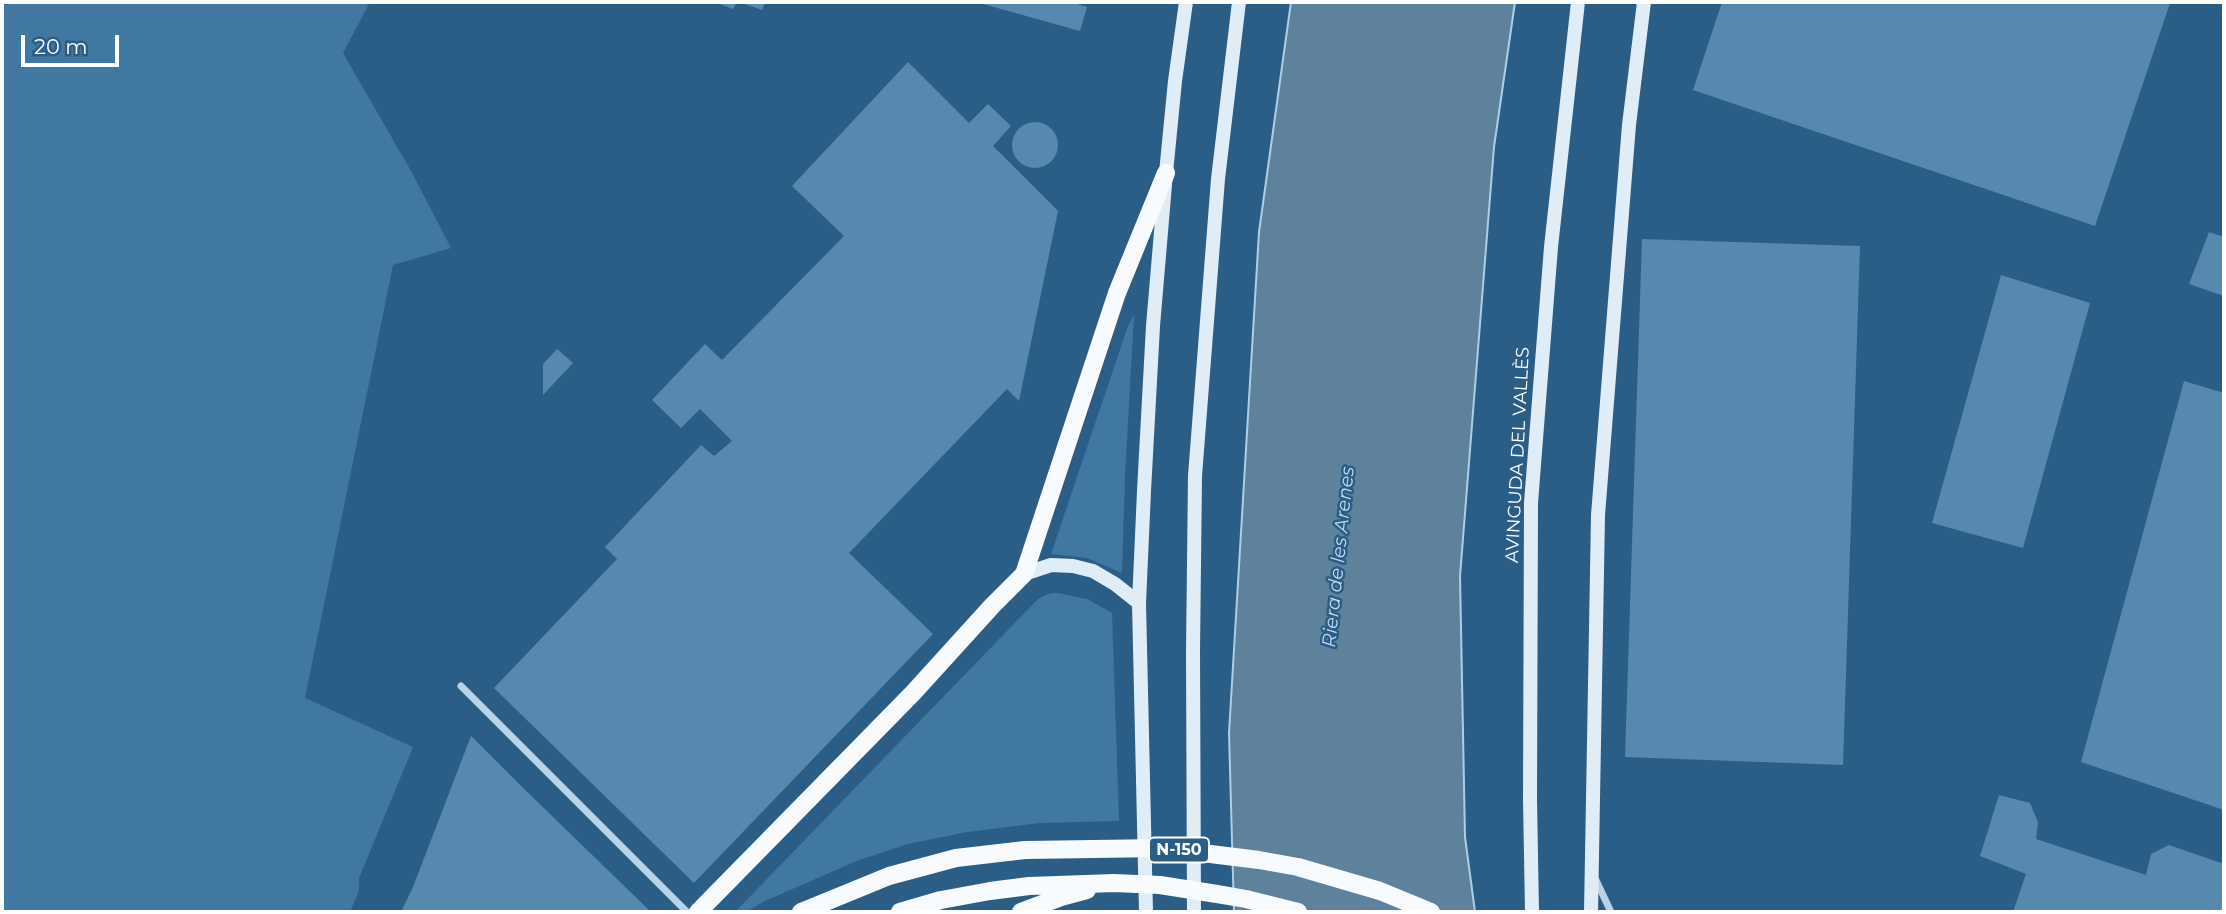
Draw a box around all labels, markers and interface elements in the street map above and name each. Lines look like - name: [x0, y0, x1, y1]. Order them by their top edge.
- scale bar: [24, 21, 122, 65]
- text: 20 m: [34, 34, 88, 59]
- street label: AVINGUDA DEL VALLÈS: [1502, 346, 1534, 564]
- water label: Riera de les Arenes: [1318, 465, 1360, 649]
- road number: N-150: [1149, 838, 1209, 862]

